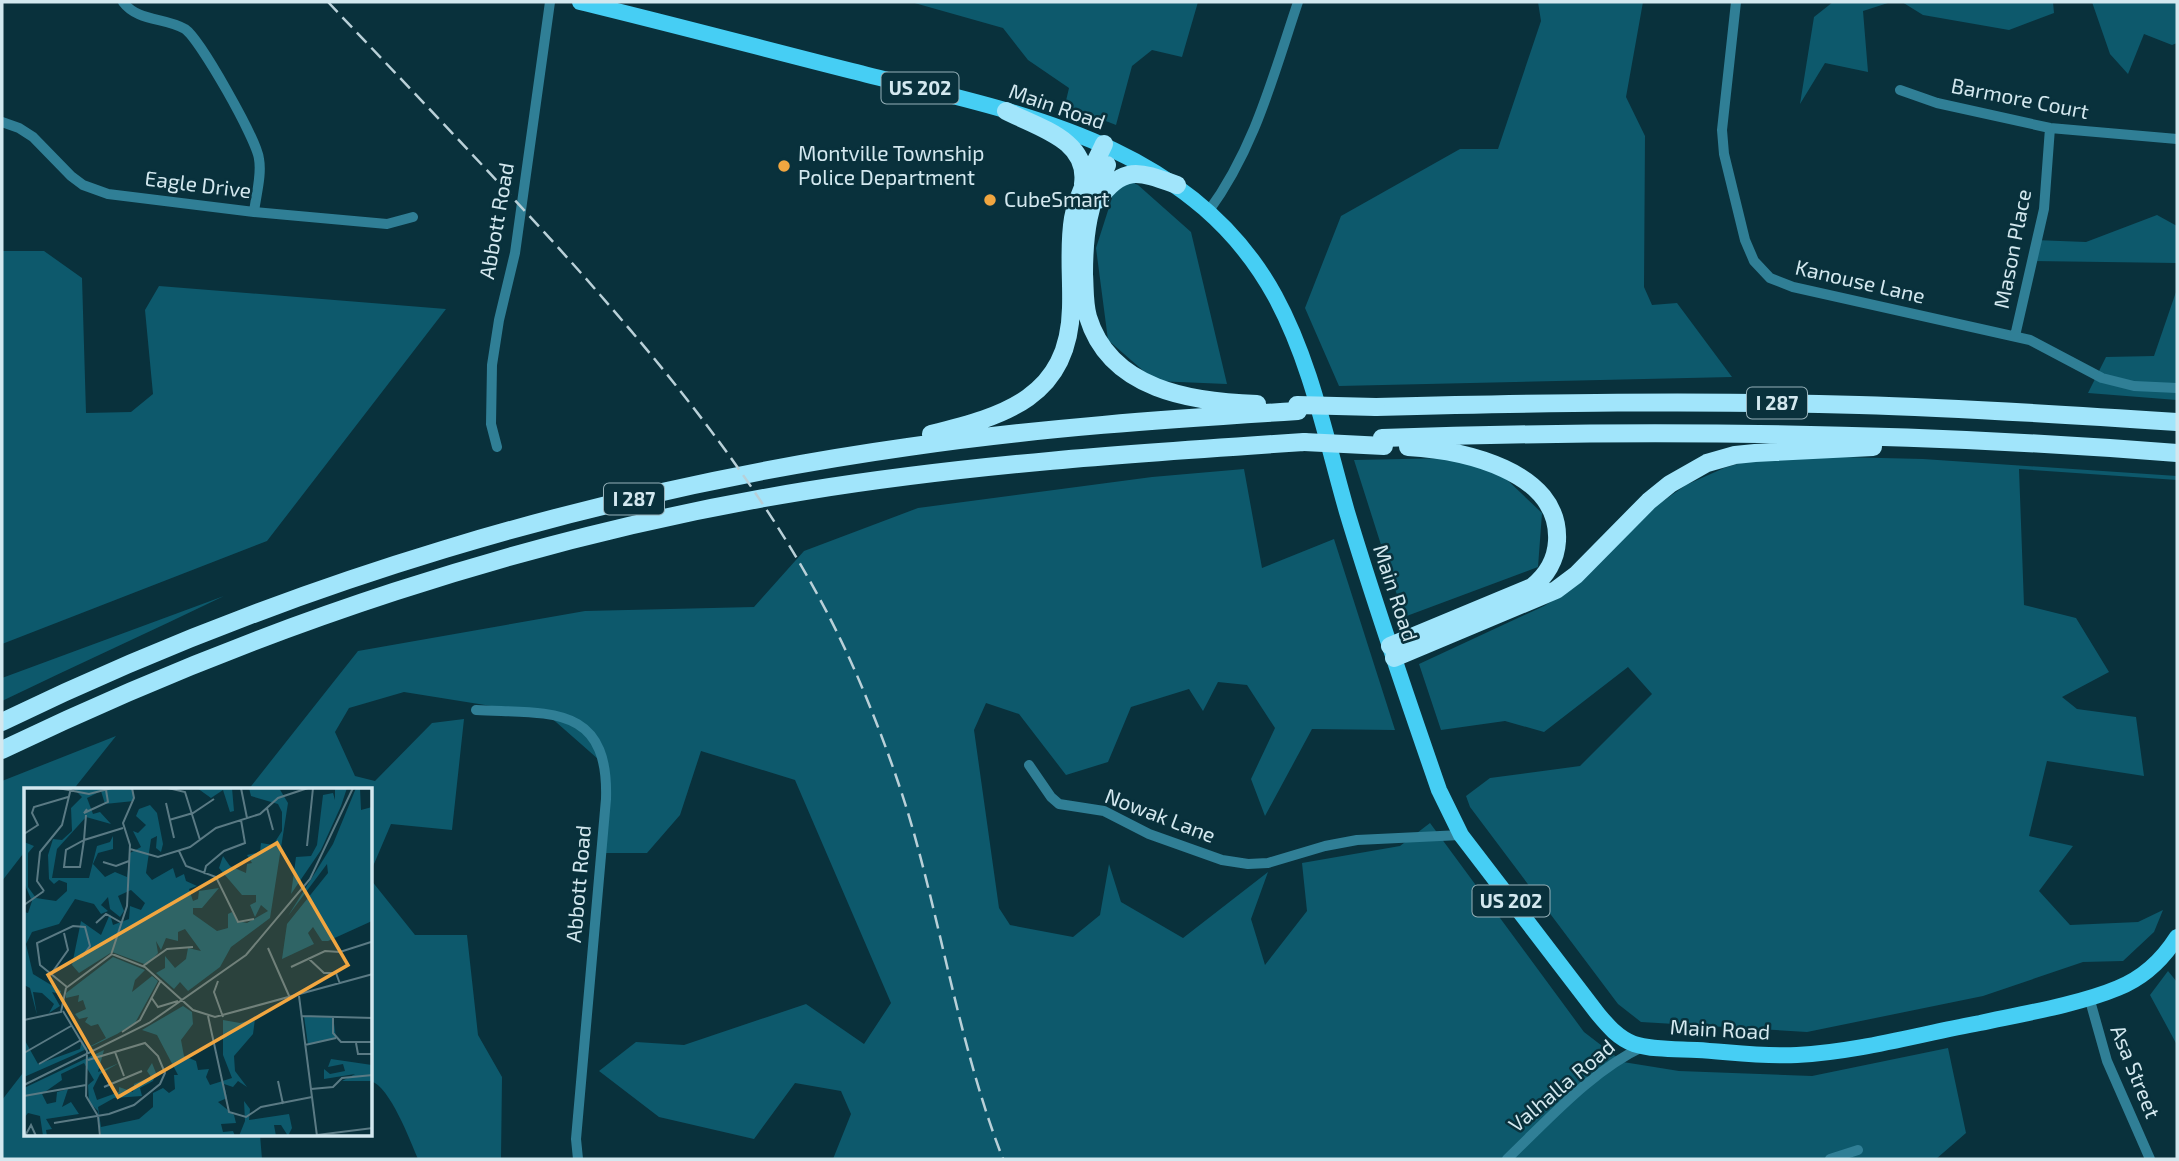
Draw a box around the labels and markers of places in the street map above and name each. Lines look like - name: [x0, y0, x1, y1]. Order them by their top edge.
- place label: Montville Township Police Department: [798, 140, 984, 189]
- marker: Montville Township Police Department: [776, 158, 792, 174]
- place label: CubeSmart: [1004, 186, 1109, 211]
- marker: CubeSmart: [982, 192, 998, 208]

